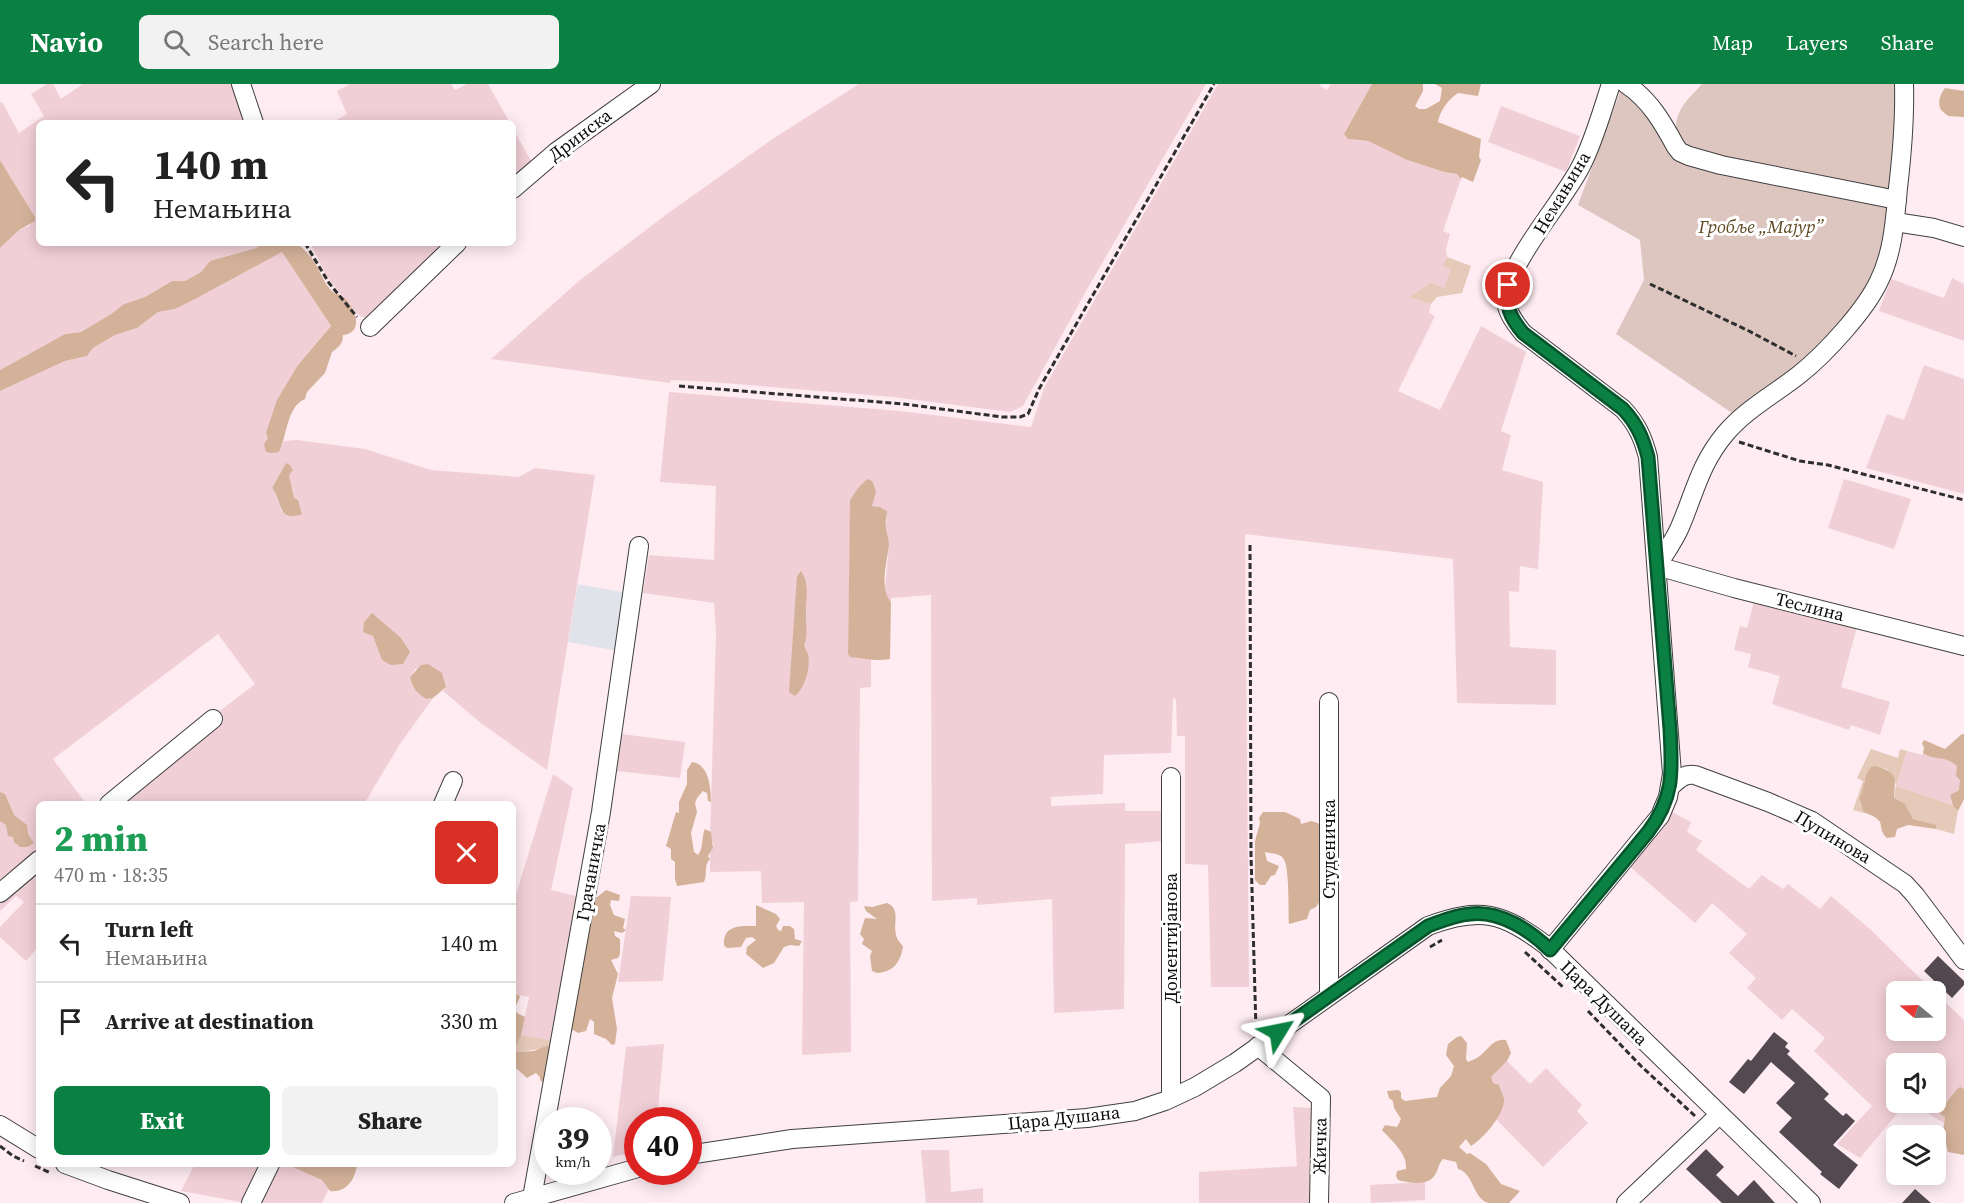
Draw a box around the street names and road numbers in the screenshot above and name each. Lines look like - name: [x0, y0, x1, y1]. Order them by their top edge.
- street label: Дринска: [543, 102, 617, 167]
- street label: Немањина: [1527, 146, 1596, 239]
- street label: Теслина: [1773, 586, 1848, 627]
- street label: Студеничка: [1316, 798, 1341, 899]
- street label: Пупинова: [1790, 804, 1877, 870]
- street label: Грачаничка: [570, 820, 612, 923]
- street label: Доментијанова: [1158, 872, 1183, 1003]
- street label: Цара Душана: [1555, 954, 1654, 1051]
- street label: Цара Душана: [1007, 1099, 1122, 1136]
- street label: Жичка: [1307, 1116, 1333, 1175]

